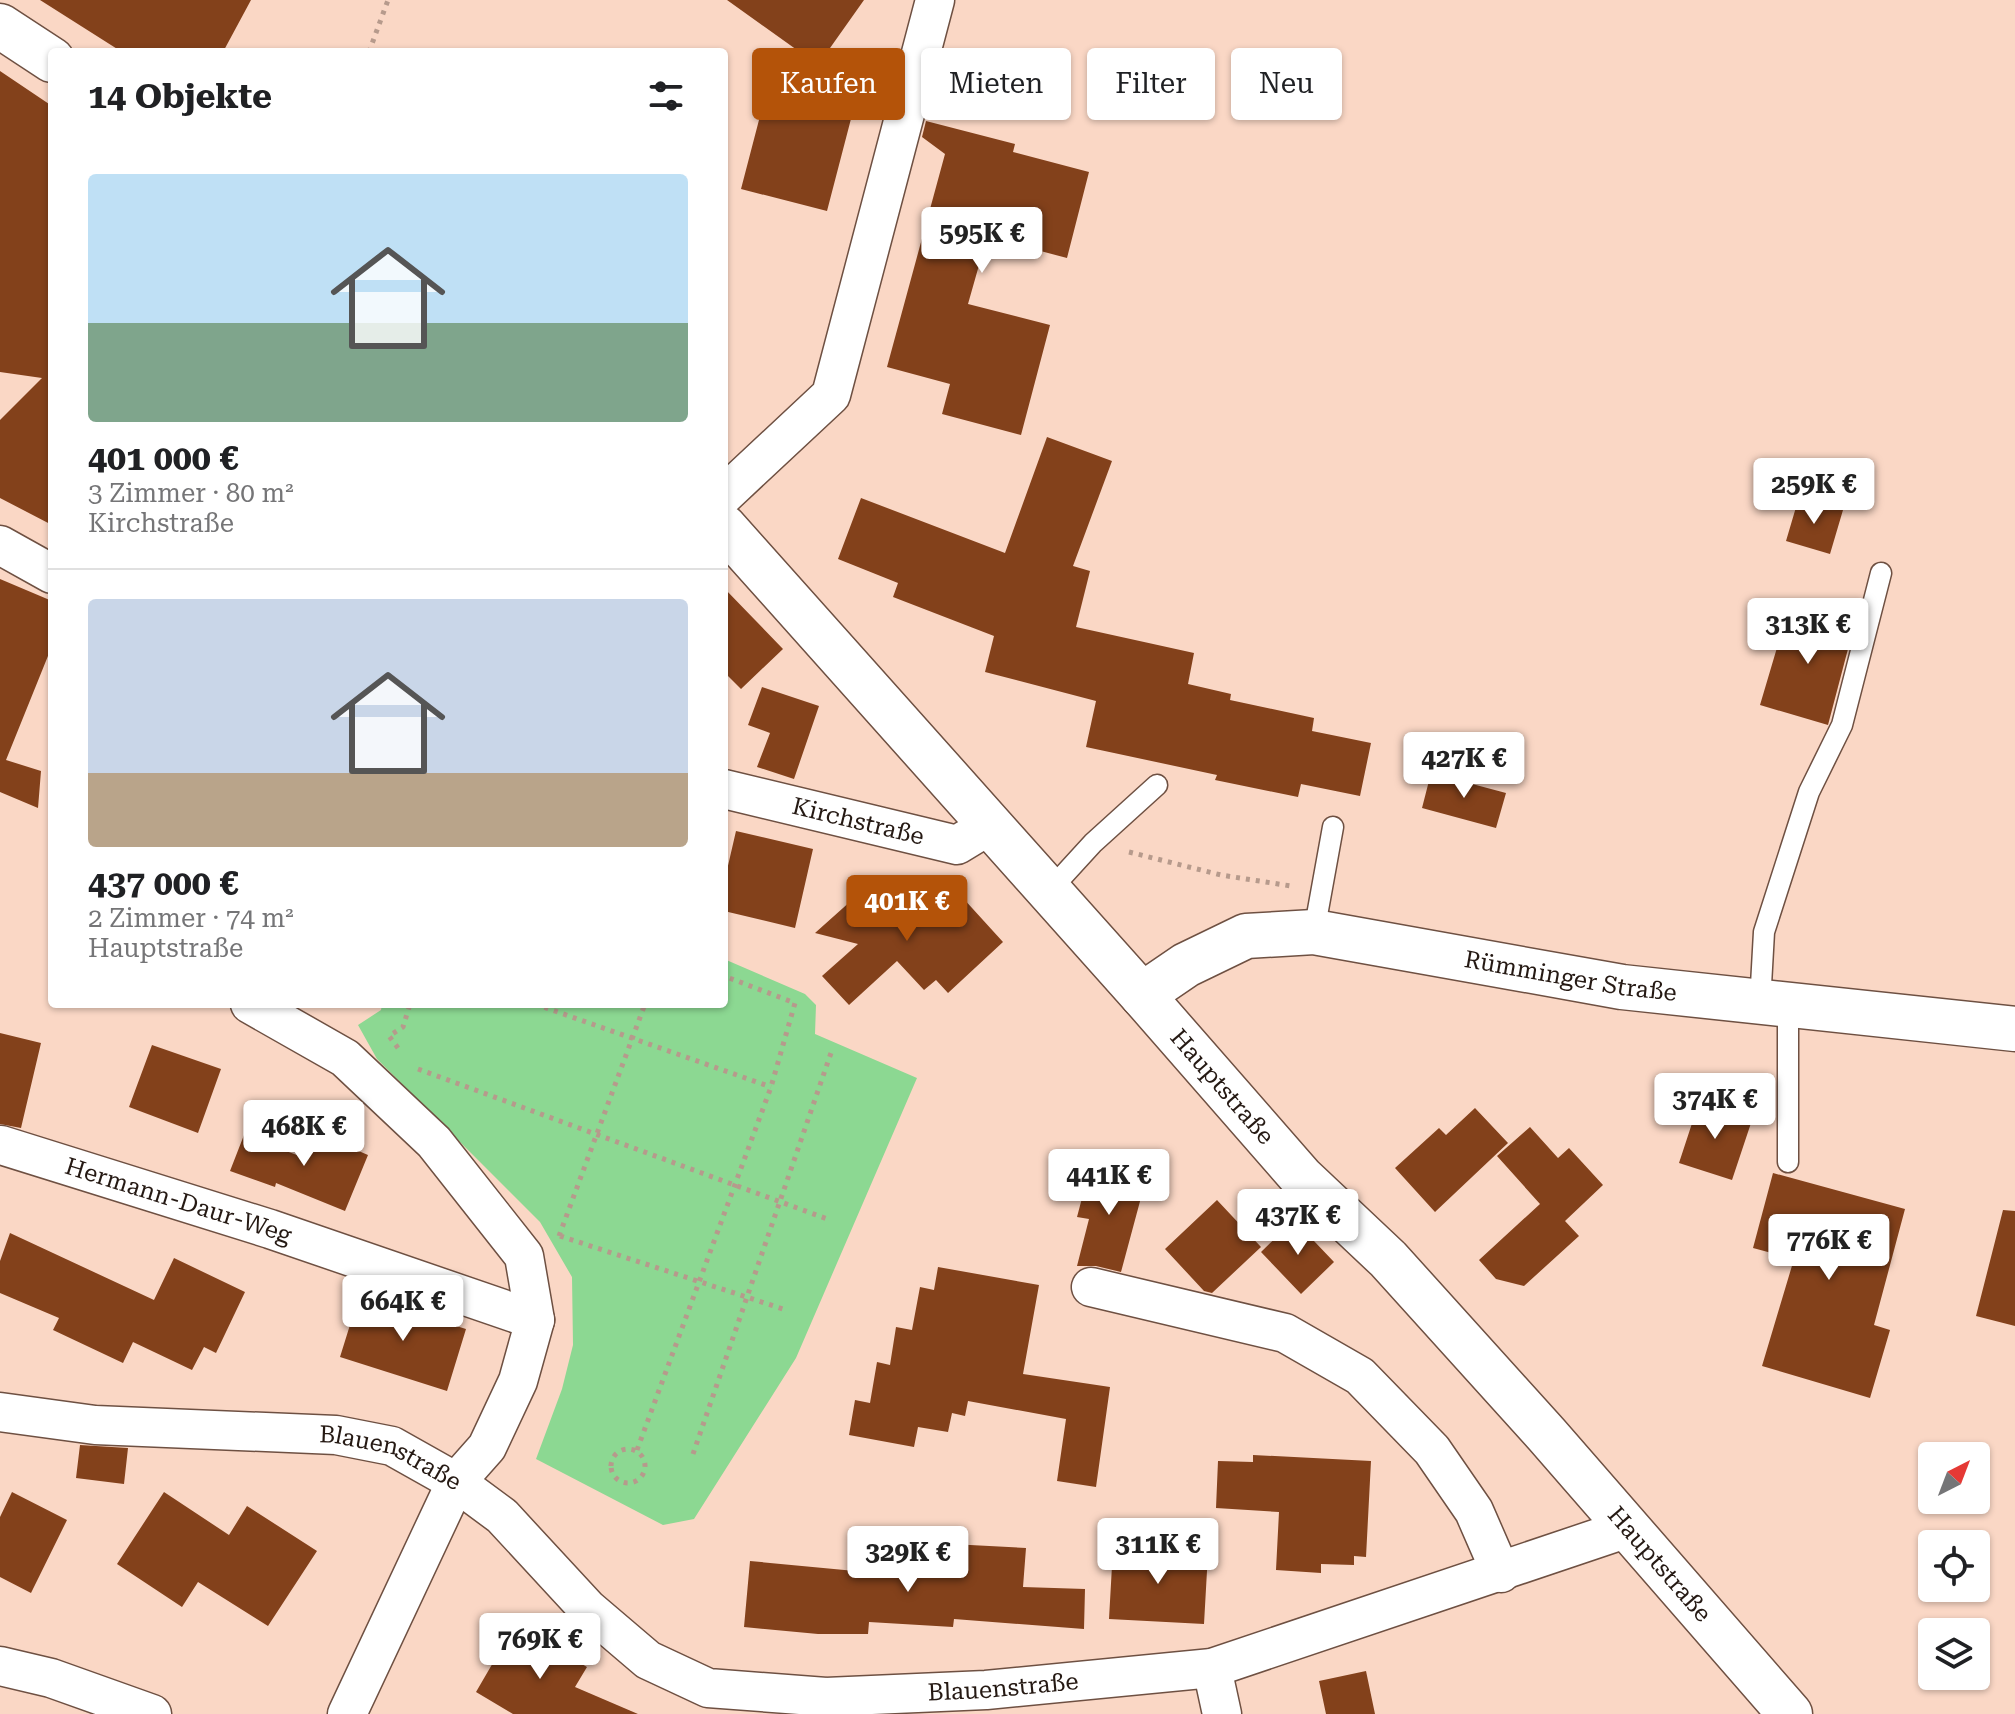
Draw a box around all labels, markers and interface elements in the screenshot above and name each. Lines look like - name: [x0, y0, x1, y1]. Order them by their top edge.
- chip: Kaufen: [752, 48, 905, 120]
- chip: Mieten: [921, 48, 1071, 120]
- chip: Filter: [1087, 48, 1215, 120]
- chip: Neu: [1231, 48, 1342, 120]
- icon: filters: [644, 74, 688, 118]
- text: 14 Objekte: [88, 76, 272, 116]
- pin: 595K €: [917, 207, 1047, 275]
- text: 595K €: [939, 218, 1025, 248]
- icon: home: [316, 226, 460, 370]
- text: 401 000 €: [88, 438, 238, 478]
- pin: 259K €: [1749, 458, 1879, 526]
- text: 259K €: [1771, 469, 1857, 499]
- text: 3 Zimmer · 80 m²: [88, 478, 294, 508]
- text: Kirchstraße: [88, 508, 234, 538]
- pin: 313K €: [1743, 598, 1873, 666]
- text: 313K €: [1765, 609, 1851, 639]
- icon: home: [316, 651, 460, 795]
- pin: 427K €: [1399, 732, 1529, 800]
- text: 427K €: [1421, 743, 1507, 773]
- street label: Kirchstraße: [789, 792, 927, 851]
- text: 437 000 €: [88, 863, 238, 903]
- pin: 401K €: [842, 875, 972, 943]
- text: 401K €: [864, 886, 950, 916]
- text: 2 Zimmer · 74 m²: [88, 903, 294, 933]
- text: Hauptstraße: [88, 933, 243, 963]
- street label: Rümminger Straße: [1462, 945, 1678, 1007]
- street label: Hauptstraße: [1165, 1024, 1280, 1150]
- pin: 374K €: [1650, 1073, 1780, 1141]
- text: 374K €: [1672, 1084, 1758, 1114]
- pin: 468K €: [239, 1100, 369, 1168]
- text: 468K €: [261, 1111, 347, 1141]
- pin: 441K €: [1044, 1149, 1174, 1217]
- street label: Hermann-Daur-Weg: [62, 1152, 296, 1250]
- text: 441K €: [1066, 1160, 1152, 1190]
- pin: 437K €: [1233, 1189, 1363, 1257]
- text: 437K €: [1255, 1200, 1341, 1230]
- pin: 776K €: [1764, 1214, 1894, 1282]
- text: 776K €: [1786, 1225, 1872, 1255]
- pin: 664K €: [338, 1275, 468, 1343]
- text: 664K €: [360, 1286, 446, 1316]
- street label: Blauenstraße: [319, 1420, 466, 1496]
- north arrow: [1918, 1442, 1990, 1514]
- map controls: [1918, 1442, 1990, 1690]
- street label: Hauptstraße: [1602, 1501, 1717, 1628]
- pin: 311K €: [1093, 1518, 1223, 1586]
- pin: 329K €: [843, 1526, 973, 1594]
- text: 311K €: [1115, 1529, 1201, 1559]
- button: locate: [1918, 1530, 1990, 1602]
- text: 329K €: [865, 1537, 951, 1567]
- pin: 769K €: [475, 1613, 605, 1681]
- button: layers: [1918, 1618, 1990, 1690]
- text: 769K €: [497, 1624, 583, 1654]
- street label: Blauenstraße: [927, 1667, 1080, 1707]

